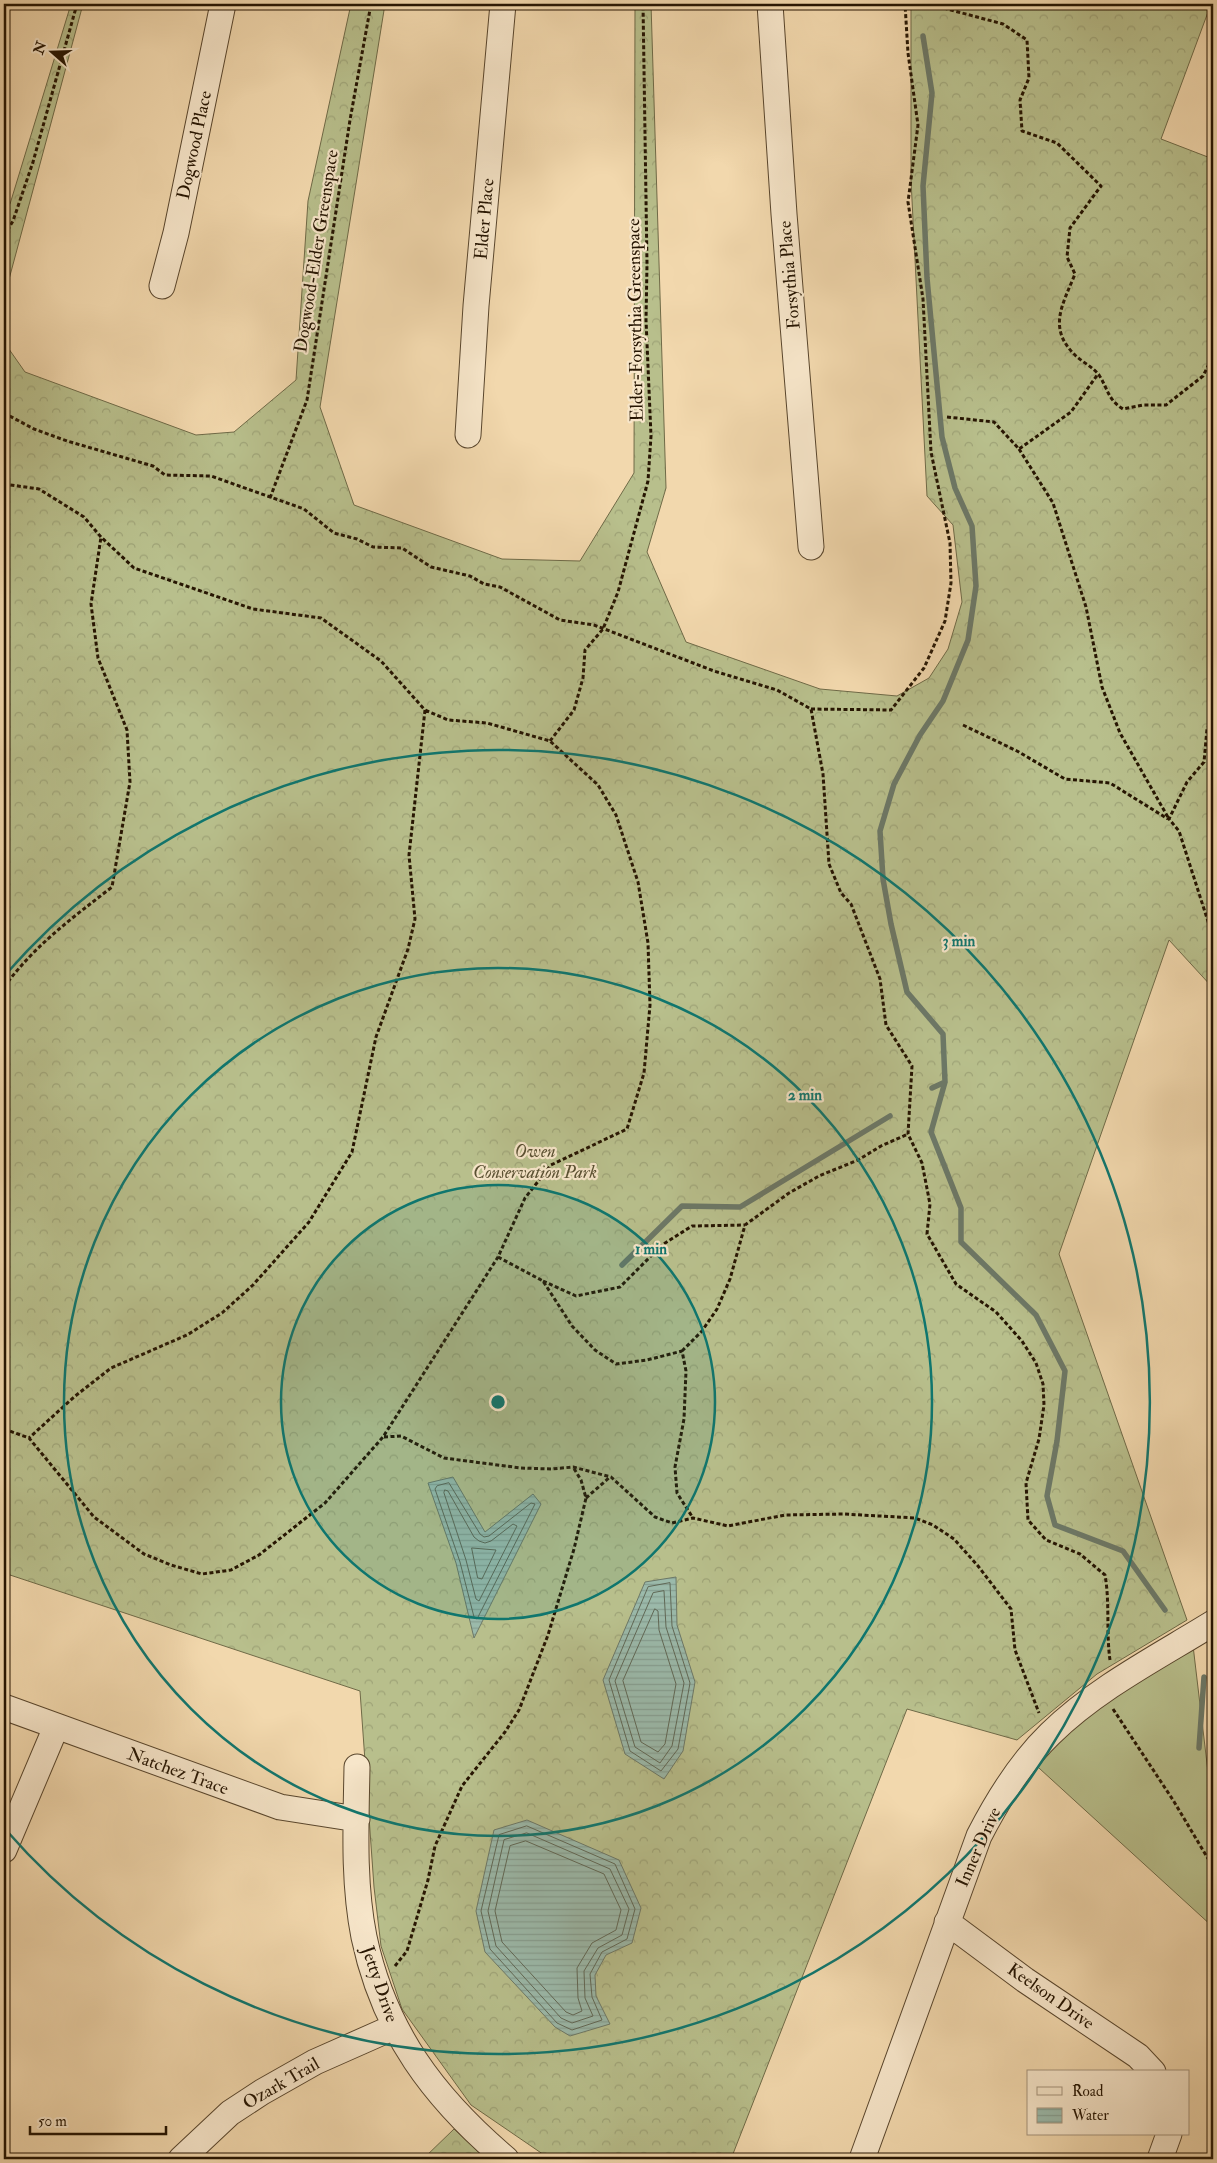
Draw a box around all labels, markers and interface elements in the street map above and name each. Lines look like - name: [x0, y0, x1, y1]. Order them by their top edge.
- north arrow: [28, 28, 78, 78]
- text: N: [30, 38, 51, 57]
- street label: Dogwood Place: [172, 88, 217, 202]
- street label: Dogwood-Elder Greenspace: [289, 148, 344, 354]
- street label: Elder Place: [469, 177, 500, 261]
- street label: Elder-Forsythia Greenspace: [622, 218, 649, 422]
- street label: Forsythia Place: [773, 219, 806, 330]
- text: 3 min: [943, 932, 975, 951]
- text: 2 min: [788, 1086, 822, 1105]
- park label: Owen Conservation Park: [473, 1140, 597, 1184]
- text: 1 min: [635, 1240, 667, 1259]
- centre of rings: [489, 1393, 507, 1411]
- street label: Natchez Trace: [124, 1743, 232, 1801]
- street label: Inner Drive: [951, 1803, 1006, 1891]
- street label: Jetty Drive: [355, 1942, 403, 2026]
- street label: Keelson Drive: [1003, 1958, 1099, 2035]
- street label: Ozark Trail: [239, 2052, 324, 2115]
- legend: [1027, 2070, 1190, 2136]
- text: Road: [1072, 2082, 1104, 2101]
- scale bar: [30, 2103, 166, 2135]
- text: Water: [1071, 2106, 1109, 2125]
- text: 50 m: [38, 2112, 67, 2131]

